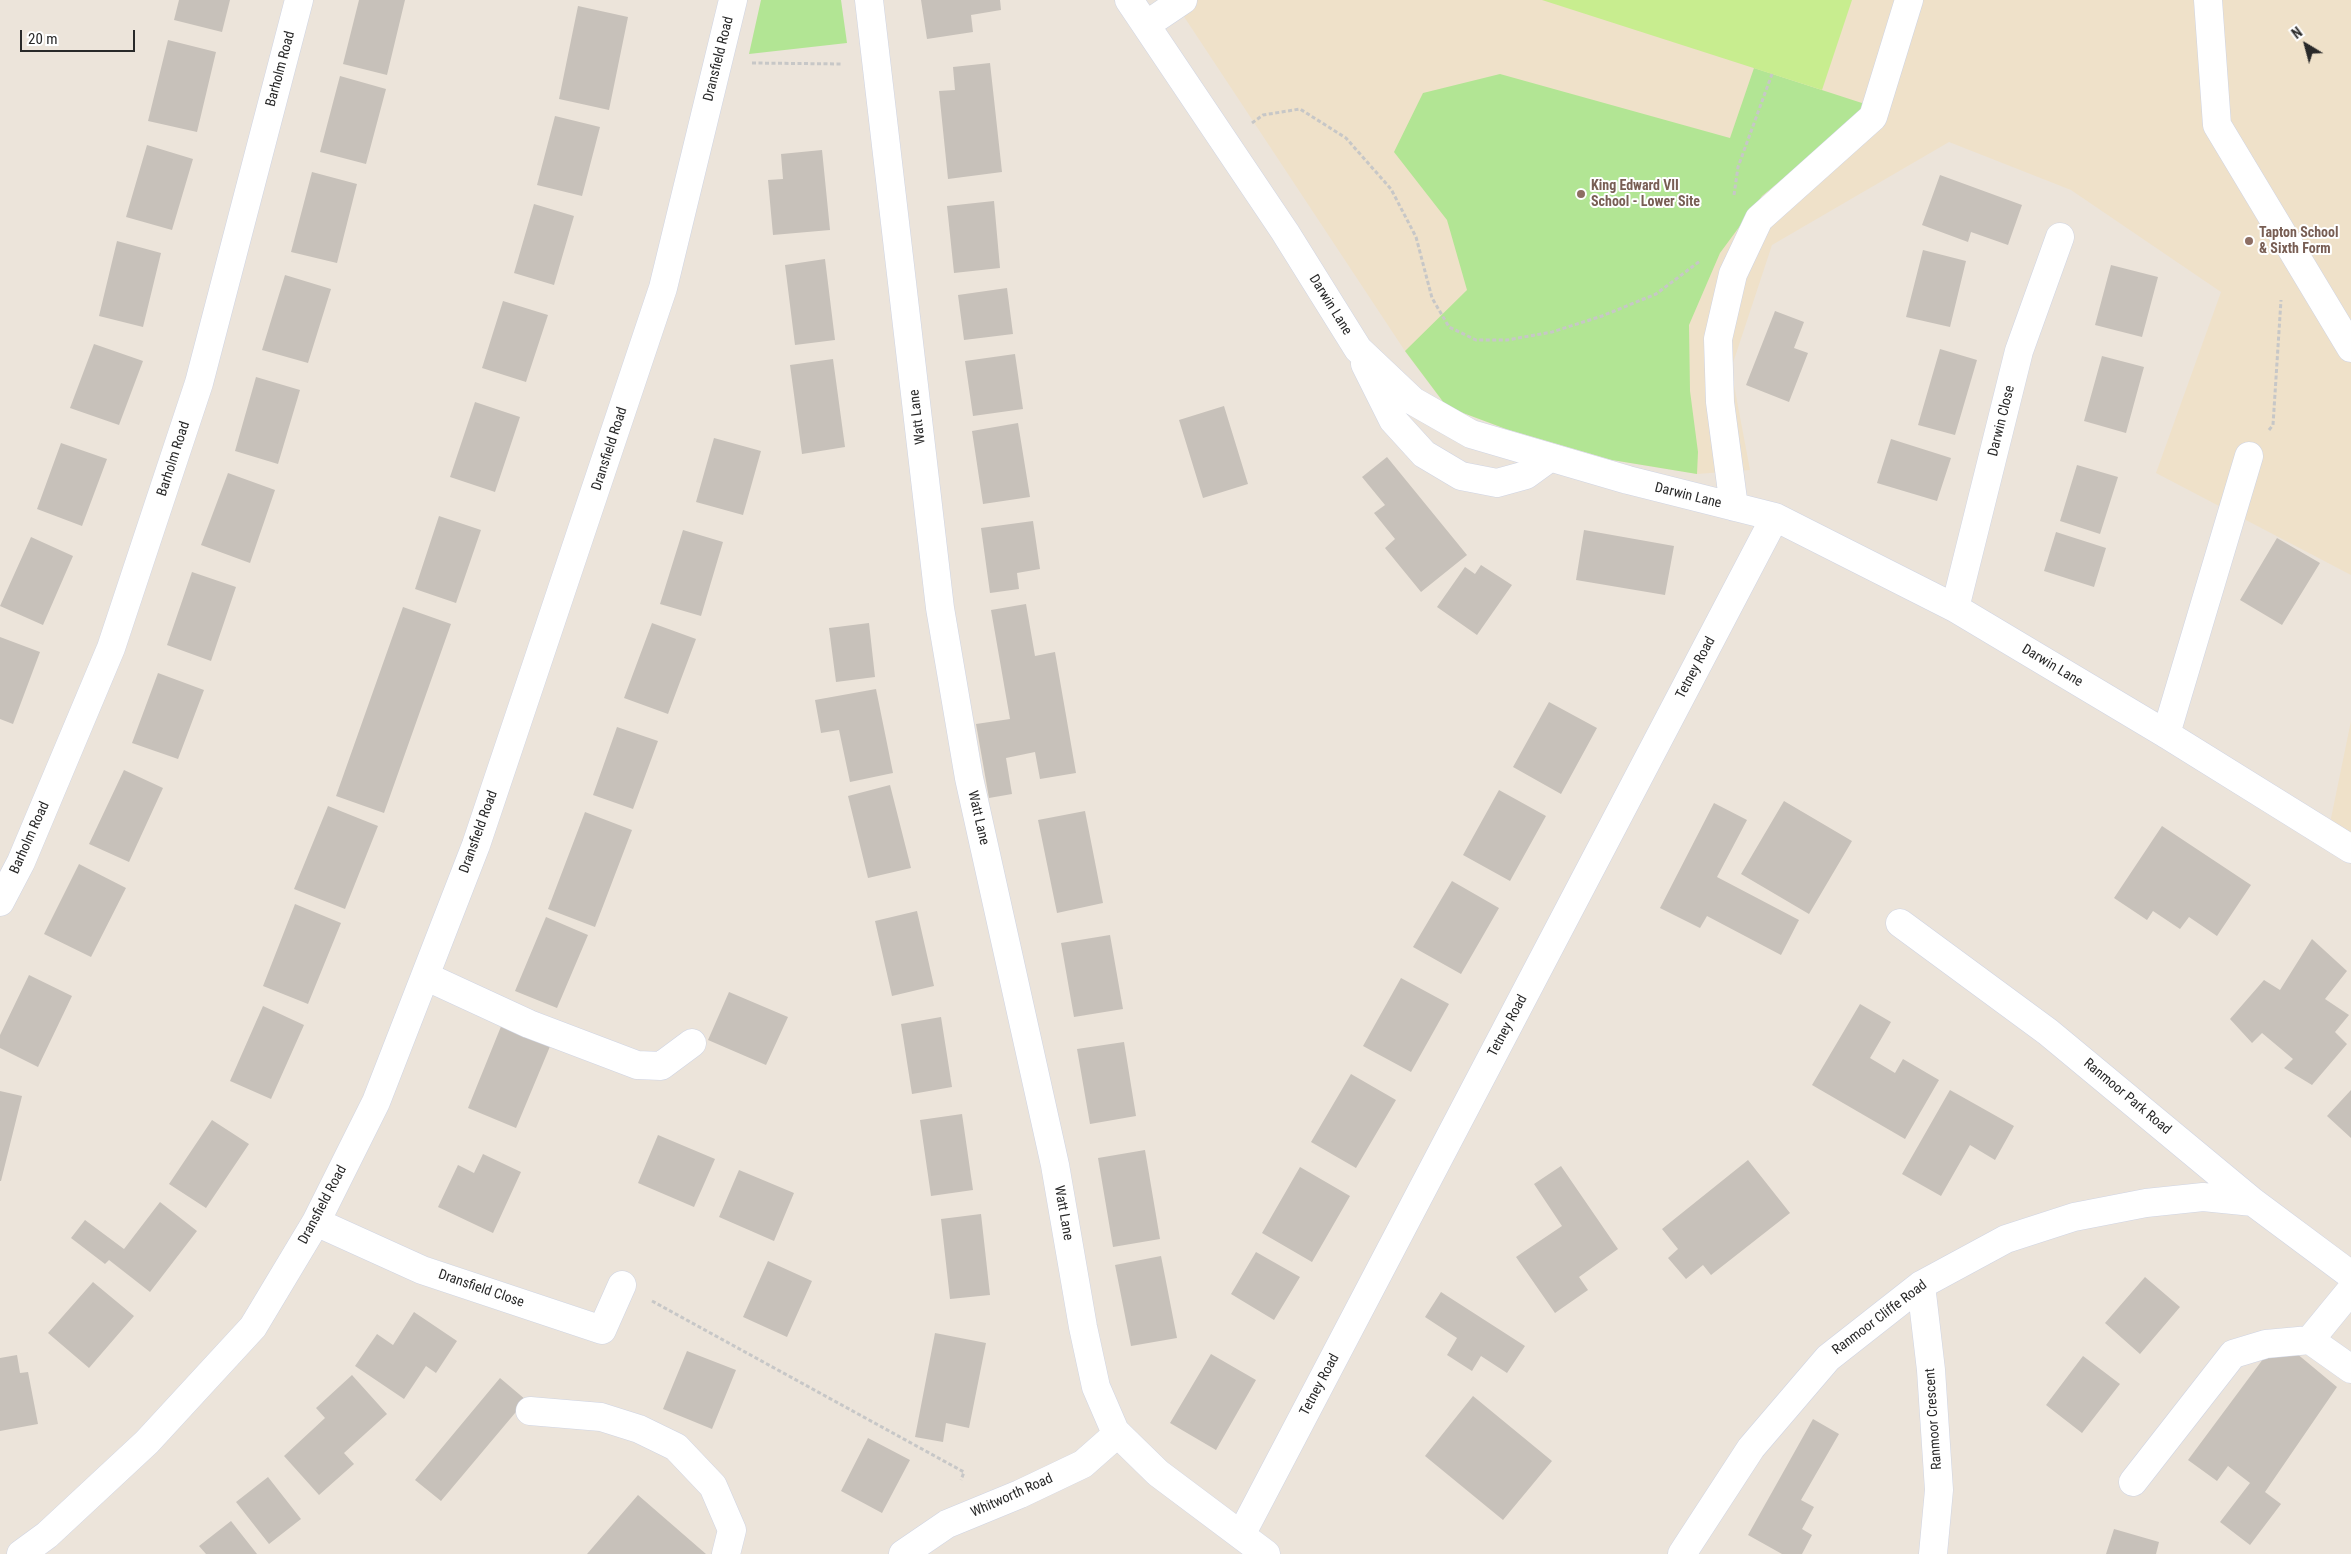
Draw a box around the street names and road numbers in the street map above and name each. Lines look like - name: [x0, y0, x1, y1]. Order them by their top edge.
- street label: Dransfield Road: [700, 15, 738, 103]
- street label: Barholm Road: [263, 29, 299, 109]
- street label: Darwin Lane: [1305, 272, 1355, 338]
- street label: Darwin Close: [1985, 384, 2019, 458]
- street label: Watt Lane: [906, 389, 930, 445]
- street label: Dransfield Road: [589, 405, 631, 493]
- street label: Barholm Road: [154, 420, 194, 498]
- street label: Darwin Lane: [1653, 480, 1723, 512]
- street label: Tetney Road: [1673, 634, 1719, 702]
- street label: Darwin Lane: [2018, 641, 2086, 691]
- street label: Dransfield Road: [456, 788, 502, 876]
- street label: Watt Lane: [964, 789, 992, 847]
- street label: Barholm Road: [7, 799, 53, 877]
- street label: Tetney Road: [1485, 992, 1531, 1060]
- street label: Ranmoor Park Road: [2080, 1055, 2174, 1139]
- street label: Dransfield Road: [295, 1163, 351, 1247]
- street label: Watt Lane: [1050, 1184, 1076, 1242]
- street label: Dransfield Close: [436, 1266, 526, 1312]
- street label: Ranmoor Cliffe Road: [1829, 1277, 1931, 1359]
- street label: Tetney Road: [1297, 1351, 1343, 1419]
- street label: Ranmoor Crescent: [1922, 1368, 1946, 1470]
- street label: Whitworth Road: [969, 1470, 1055, 1522]

